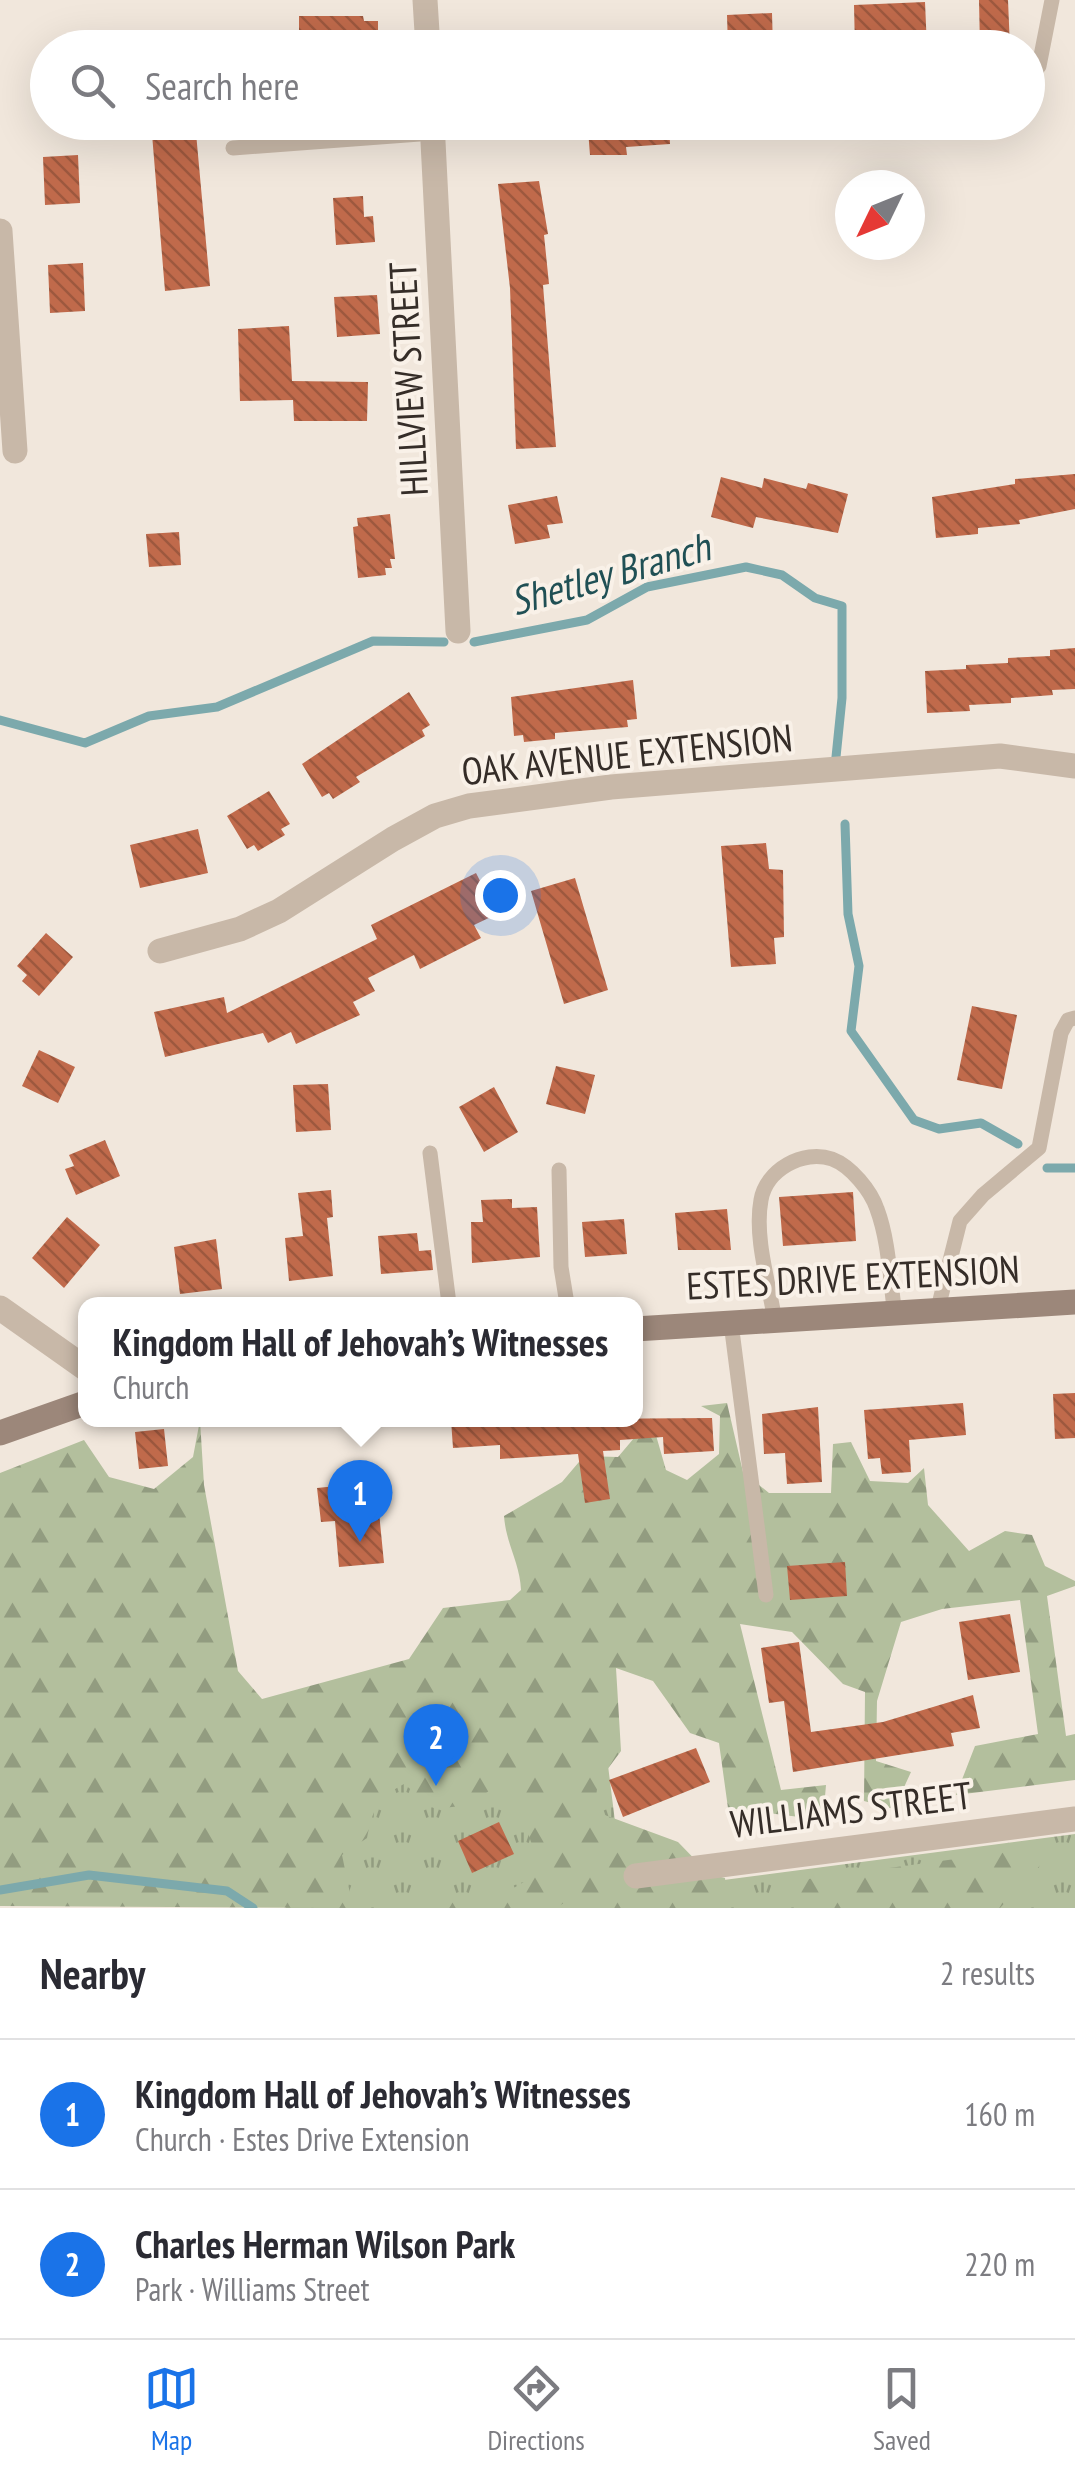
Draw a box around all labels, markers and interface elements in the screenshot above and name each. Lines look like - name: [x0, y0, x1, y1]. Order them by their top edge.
- search box: [30, 30, 1045, 140]
- icon: search: [65, 58, 120, 113]
- text: Search here: [145, 61, 299, 110]
- north arrow: [835, 170, 925, 260]
- street label: HILLVIEW STREET: [377, 261, 438, 497]
- water label: Shetley Branch: [504, 519, 718, 626]
- street label: OAK AVENUE EXTENSION: [459, 712, 795, 795]
- your location: [475, 870, 526, 921]
- street label: ESTES DRIVE EXTENSION: [685, 1243, 1021, 1310]
- popup: [78, 1297, 643, 1427]
- text: Kingdom Hall of Jehovah’s Witnesses: [113, 1317, 608, 1366]
- text: Church: [113, 1366, 189, 1408]
- pin: 1: [328, 1460, 392, 1542]
- pin: 2: [404, 1704, 468, 1786]
- street label: WILLIAMS STREET: [728, 1769, 974, 1848]
- text: Nearby: [40, 1946, 145, 2001]
- text: 2 results: [940, 1952, 1035, 1994]
- text: Kingdom Hall of Jehovah’s Witnesses: [135, 2069, 631, 2118]
- text: 1: [65, 2093, 80, 2135]
- text: 160 m: [964, 2093, 1035, 2135]
- text: Church · Estes Drive Extension: [135, 2118, 469, 2160]
- text: Charles Herman Wilson Park: [135, 2219, 515, 2268]
- text: 2: [65, 2243, 80, 2285]
- text: 220 m: [964, 2243, 1035, 2285]
- text: Park · Williams Street: [135, 2268, 369, 2310]
- tab: Map: [144, 2361, 199, 2458]
- tab: Directions: [487, 2361, 585, 2458]
- tab: Saved: [873, 2361, 931, 2458]

